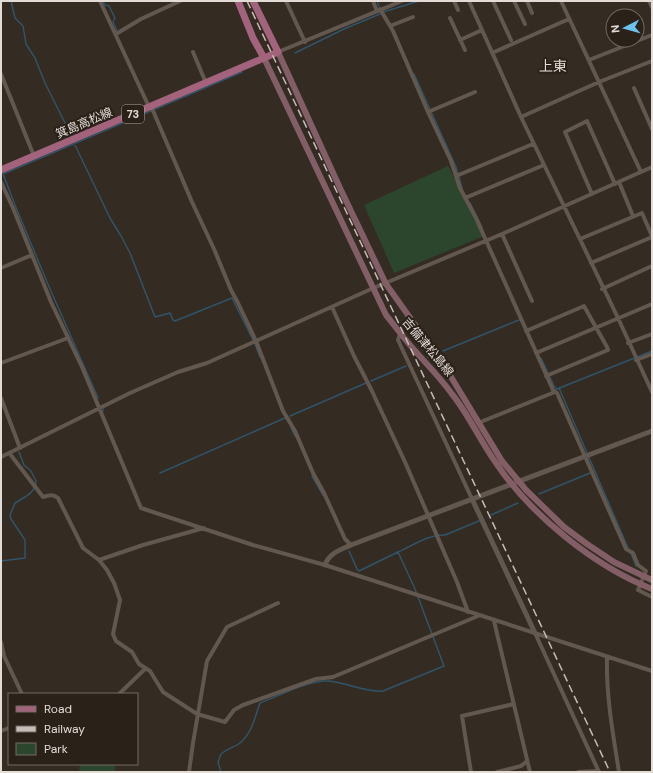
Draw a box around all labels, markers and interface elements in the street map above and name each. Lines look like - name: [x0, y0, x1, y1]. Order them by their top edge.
- north arrow: [605, 8, 645, 48]
- text: N: [608, 24, 622, 34]
- district label: 上東: [539, 57, 567, 75]
- street label: 箕島高松線: [53, 104, 115, 142]
- road number: 73: [122, 105, 144, 123]
- street label: 吉備津松島線: [399, 314, 457, 380]
- legend: [8, 693, 138, 765]
- text: Road: [44, 701, 72, 717]
- text: Railway: [44, 721, 85, 737]
- text: Park: [44, 741, 68, 757]

